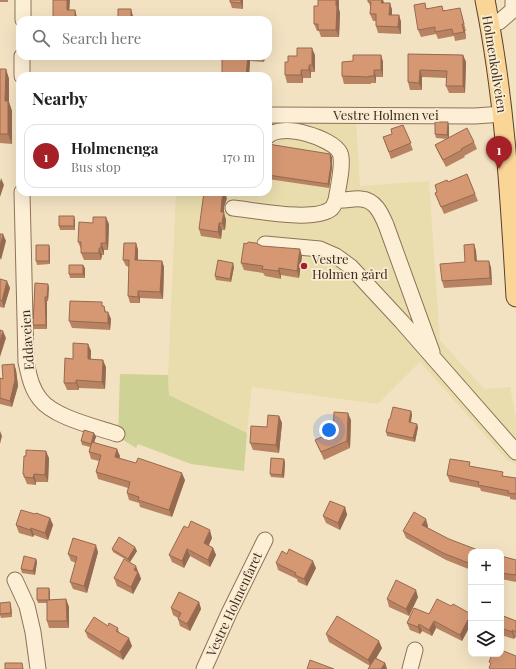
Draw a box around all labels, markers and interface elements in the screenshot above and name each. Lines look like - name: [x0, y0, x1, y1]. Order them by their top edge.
- street label: Holmenkollveien: [479, 14, 512, 114]
- search box: [16, 16, 272, 60]
- icon: search: [30, 27, 52, 49]
- text: Search here: [62, 28, 141, 48]
- text: Nearby: [32, 87, 87, 109]
- street label: Vestre Holmen vei: [332, 106, 439, 123]
- pin: 1: [486, 136, 512, 169]
- text: Holmenenga: [71, 138, 158, 158]
- text: 1: [44, 148, 48, 165]
- text: 170 m: [222, 148, 255, 165]
- text: Bus stop: [71, 158, 121, 175]
- place label: Vestre Holmen gård: [311, 250, 388, 282]
- marker: Vestre Holmen gård: [299, 261, 309, 271]
- street label: Eddaveien: [16, 309, 37, 371]
- your location: [319, 420, 339, 440]
- street label: Vestre Holmenfaret: [201, 548, 265, 660]
- map controls: [468, 549, 504, 657]
- button: +: [468, 549, 504, 585]
- button: −: [468, 585, 504, 621]
- button: layers: [468, 621, 504, 657]

